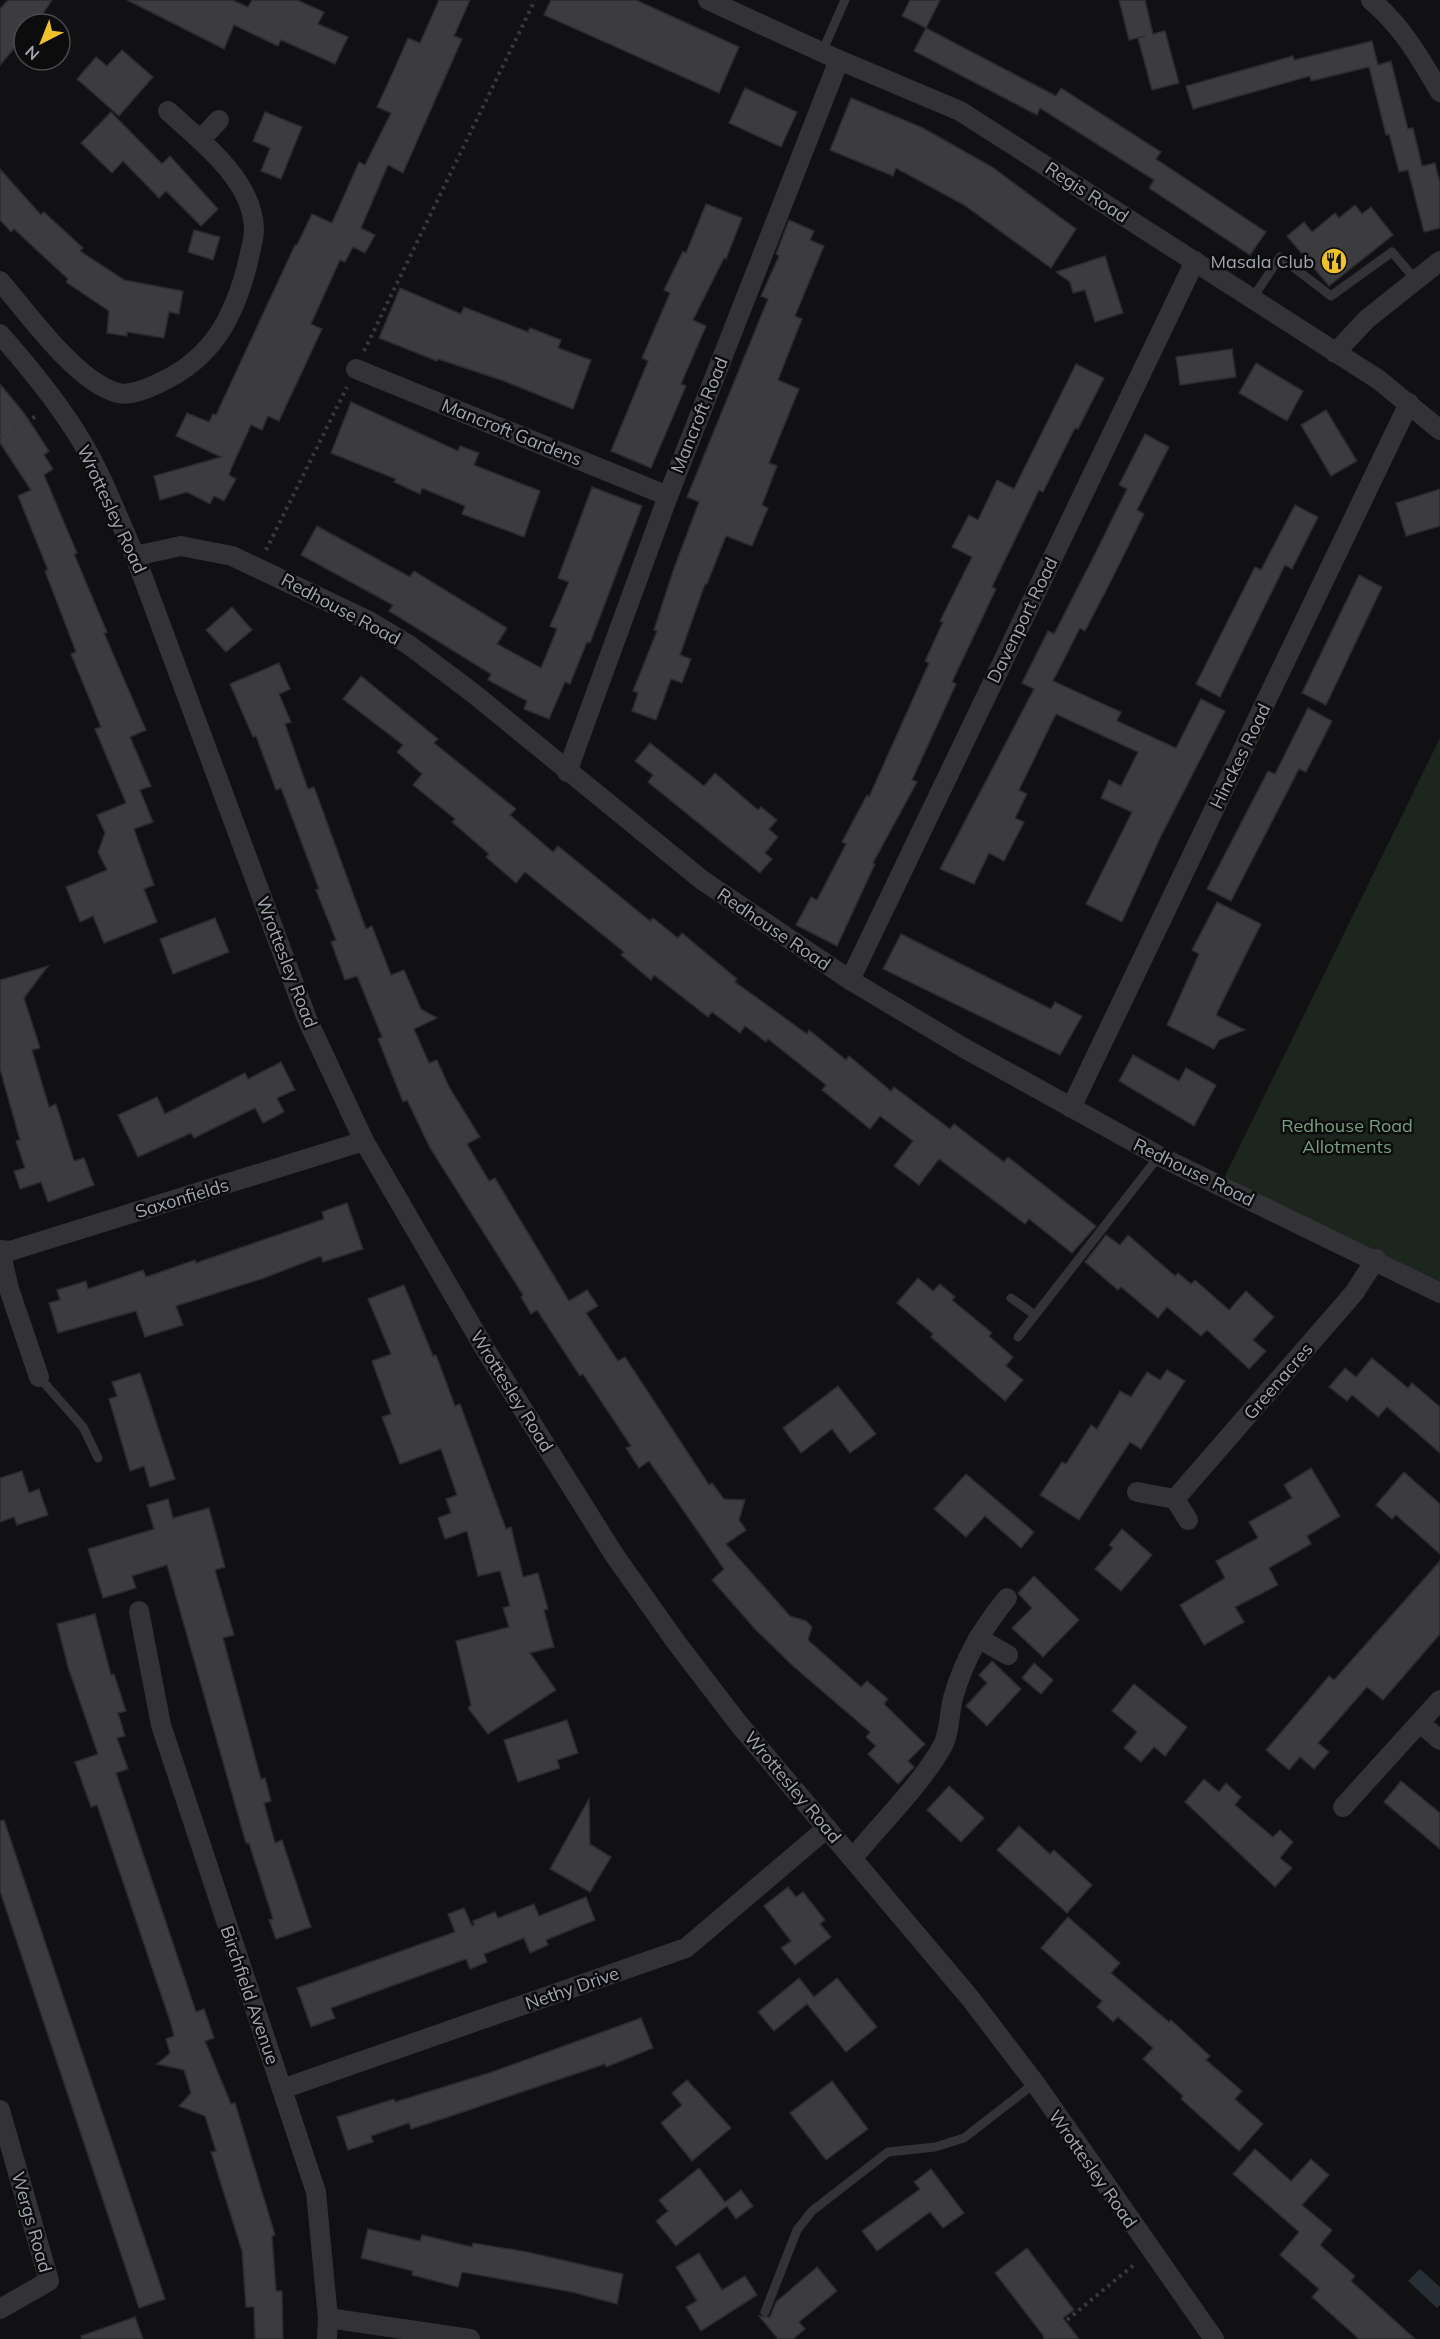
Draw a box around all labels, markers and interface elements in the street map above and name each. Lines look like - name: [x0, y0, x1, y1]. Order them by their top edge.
- north arrow: [12, 12, 72, 72]
- text: N: [21, 42, 43, 65]
- street label: Regis Road: [1041, 157, 1133, 227]
- restaurant icon: Masala Club: [1319, 246, 1349, 276]
- place label: Masala Club: [1210, 250, 1314, 273]
- street label: Mancroft Road: [665, 354, 733, 476]
- street label: Mancroft Gardens: [438, 393, 586, 471]
- street label: Wrottesley Road: [72, 441, 152, 577]
- street label: Davenport Road: [982, 553, 1062, 687]
- street label: Redhouse Road: [277, 568, 405, 650]
- street label: Hinckes Road: [1205, 700, 1275, 812]
- street label: Redhouse Road: [713, 883, 835, 975]
- street label: Wrottesley Road: [251, 893, 323, 1031]
- park label: Redhouse Road Allotments: [1281, 1114, 1413, 1158]
- street label: Redhouse Road: [1130, 1133, 1258, 1211]
- street label: Saxonfields: [133, 1173, 232, 1223]
- street label: Wrottesley Road: [465, 1326, 559, 1456]
- street label: Greenacres: [1238, 1338, 1318, 1424]
- street label: Wrottesley Road: [740, 1726, 846, 1848]
- street label: Birchfield Avenue: [216, 1923, 284, 2067]
- street label: Nethy Drive: [522, 1961, 622, 2015]
- street label: Wrottesley Road: [1044, 2105, 1142, 2233]
- street label: Wergs Road: [7, 2169, 57, 2275]

